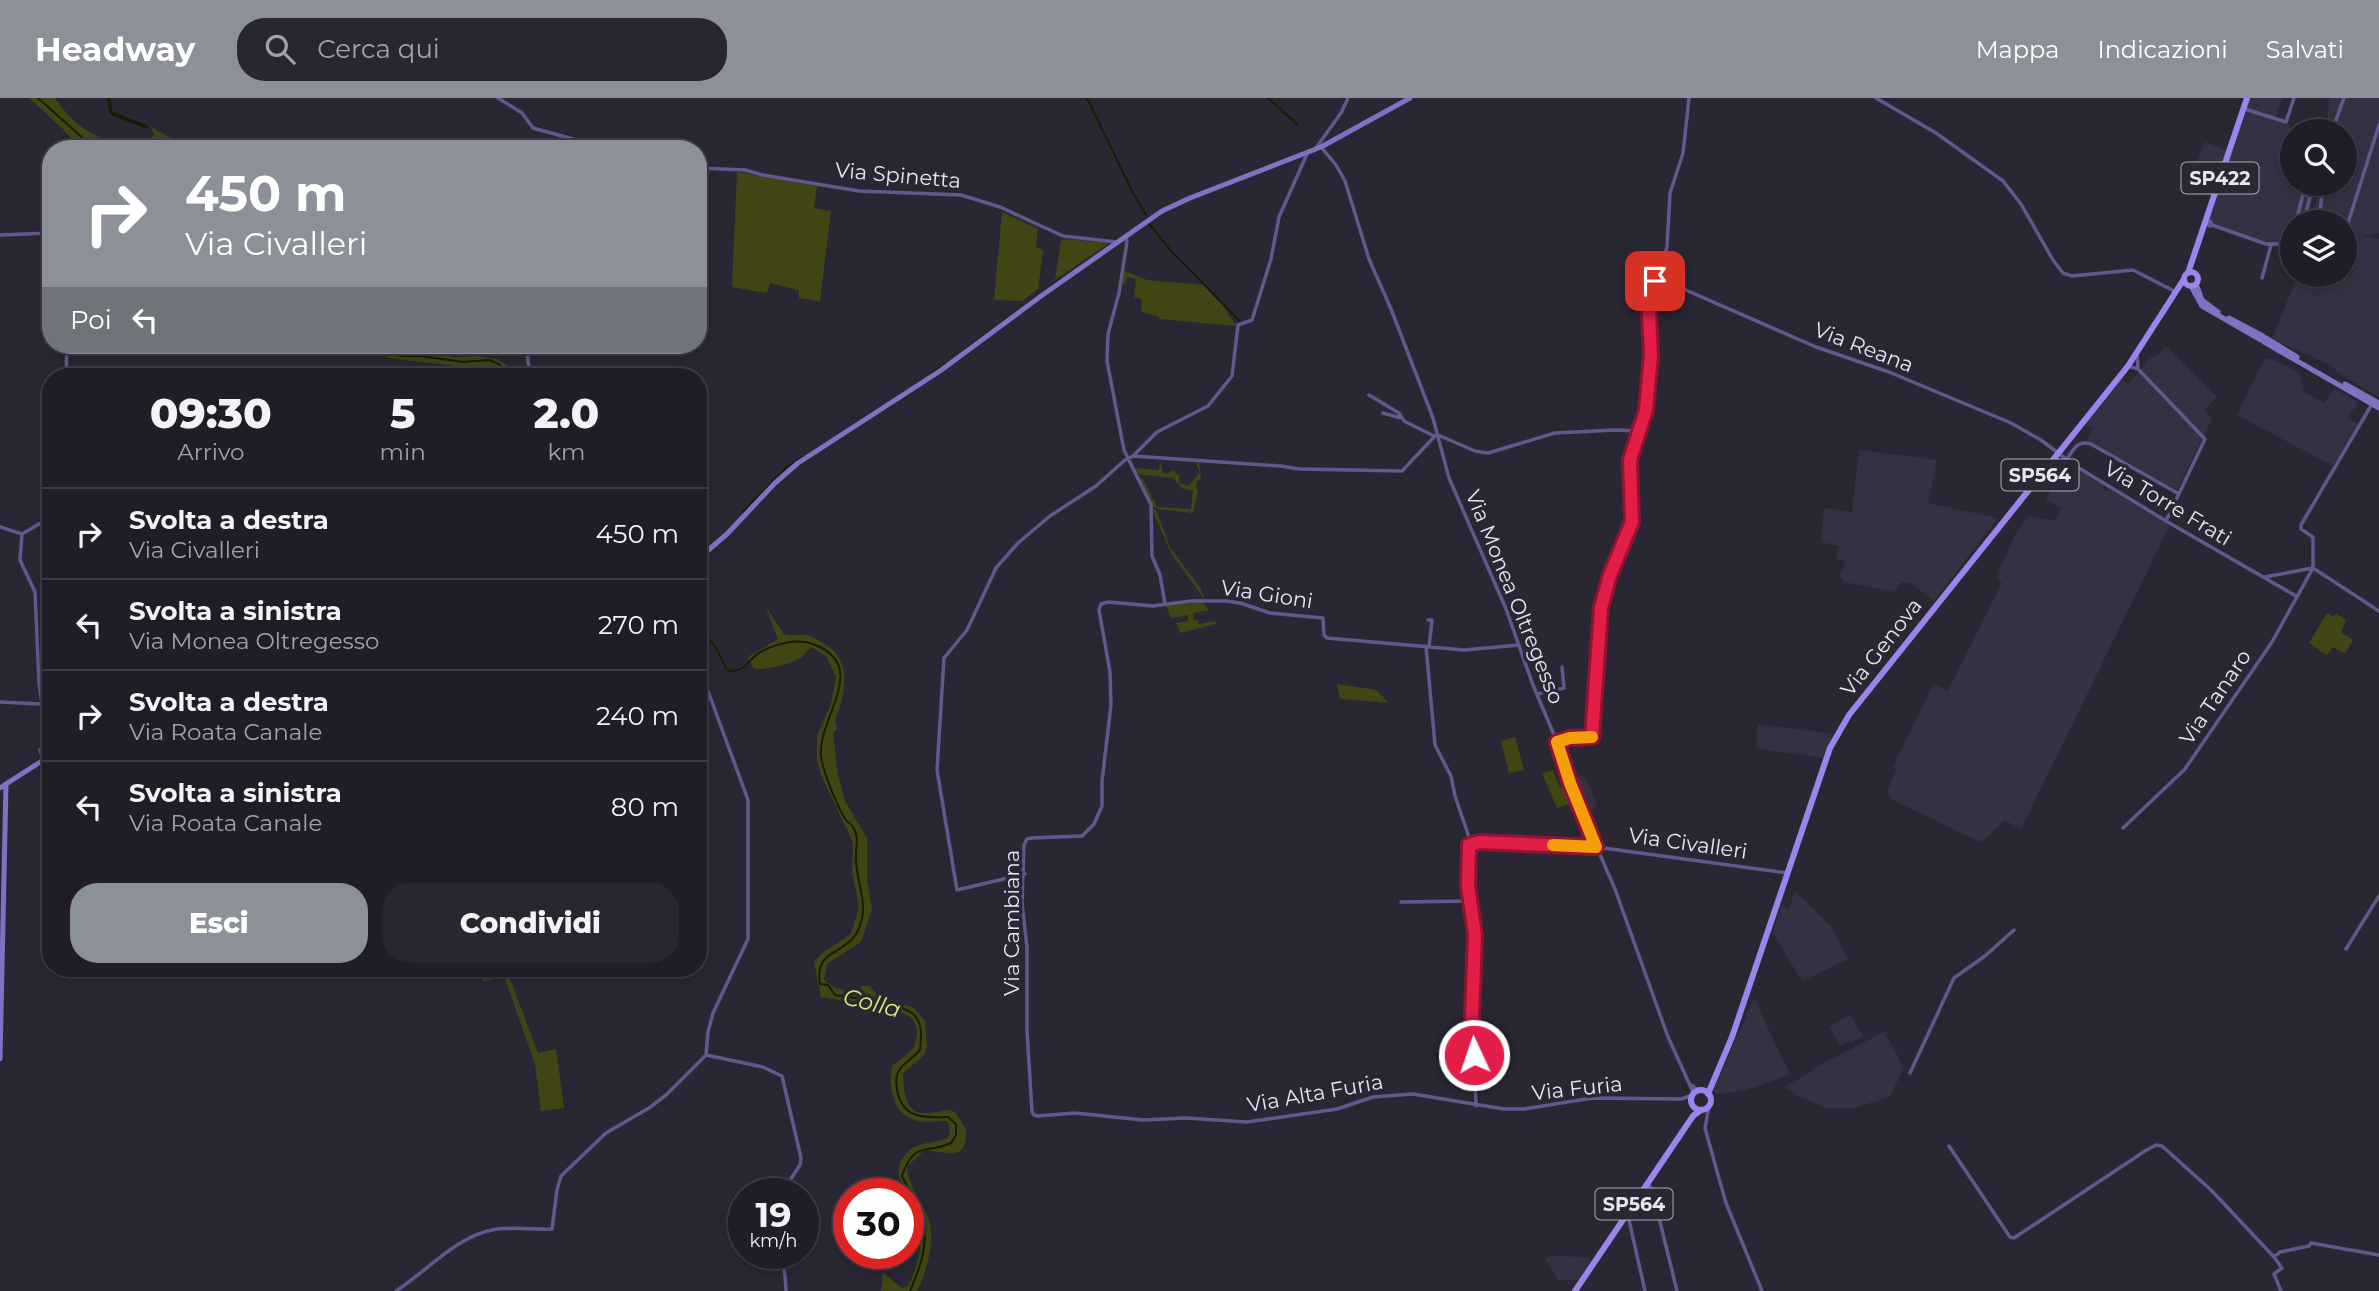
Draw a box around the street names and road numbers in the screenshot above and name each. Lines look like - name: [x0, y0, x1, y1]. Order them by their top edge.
- street label: Via Spinetta: [834, 157, 962, 193]
- road number: SP422: [2182, 162, 2258, 194]
- street label: Via Reana: [1811, 317, 1917, 377]
- street label: Via Torre Frati: [2100, 455, 2236, 551]
- road number: SP564: [2002, 460, 2078, 490]
- street label: Via Monea Oltregesso: [1461, 486, 1569, 708]
- street label: Via Gioni: [1219, 574, 1315, 614]
- street label: Via Genova: [1835, 593, 1927, 701]
- street label: Via Tanaro: [2174, 645, 2256, 749]
- street label: Via Civalleri: [1627, 822, 1749, 864]
- street label: Via Cambiana: [999, 850, 1024, 996]
- street label: Via Alta Furia: [1245, 1069, 1385, 1117]
- street label: Via Furia: [1530, 1071, 1624, 1105]
- road number: SP564: [1596, 1188, 1672, 1220]

